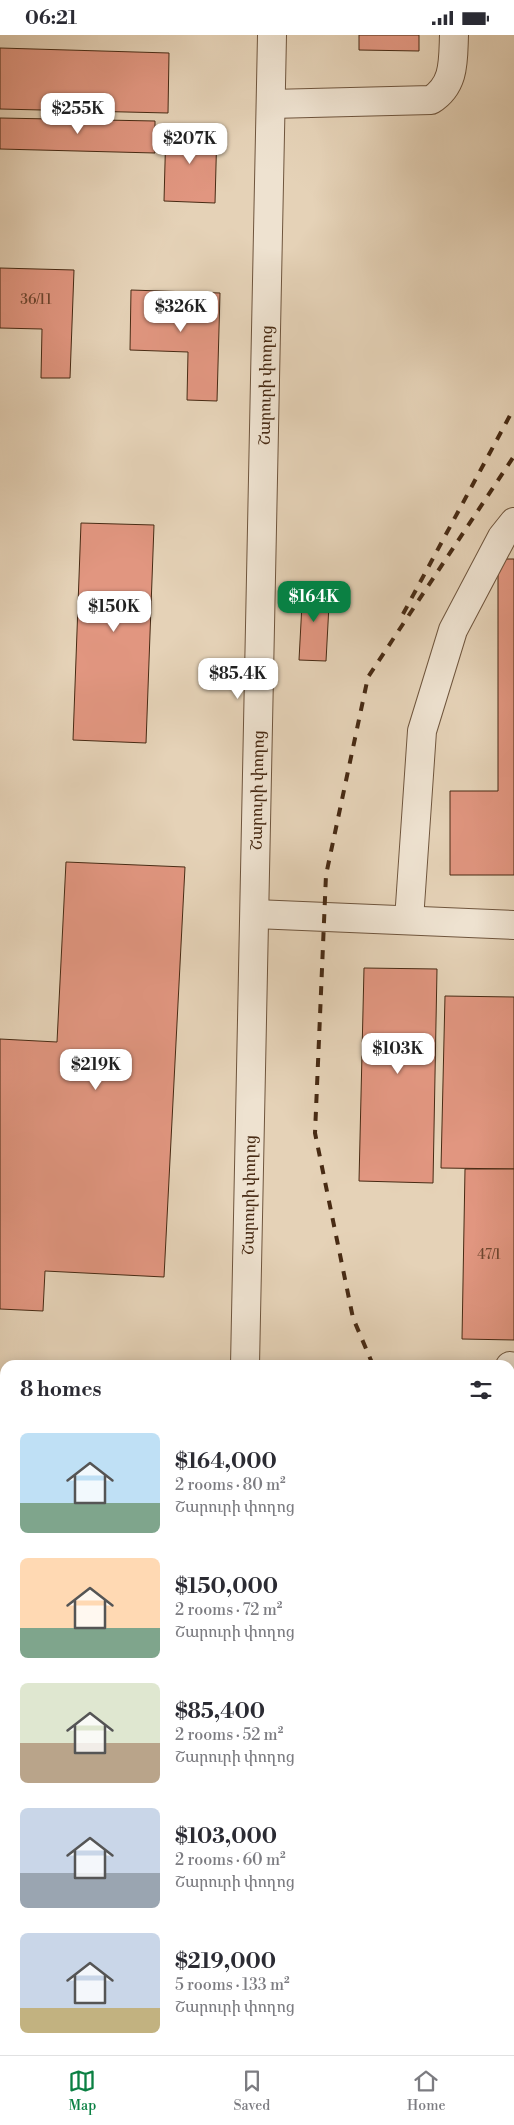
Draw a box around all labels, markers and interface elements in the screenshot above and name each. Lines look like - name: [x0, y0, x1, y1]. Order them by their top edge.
- text: 06:21: [25, 6, 77, 30]
- pin: $255K: [43, 93, 113, 135]
- text: $255K: [52, 99, 104, 119]
- pin: $207K: [155, 123, 225, 165]
- text: $207K: [163, 129, 217, 149]
- house number: 36/11: [20, 291, 52, 309]
- pin: $326K: [146, 291, 216, 333]
- text: $326K: [155, 297, 207, 317]
- street label: Շարուրի փողոց: [255, 325, 277, 445]
- pin: $164K: [279, 581, 349, 623]
- text: $164K: [289, 587, 339, 607]
- pin: $150K: [79, 591, 149, 633]
- text: $150K: [88, 597, 140, 617]
- pin: $85.4K: [197, 657, 279, 700]
- text: $85.4K: [209, 664, 267, 684]
- street label: Շարուրի փողոց: [246, 730, 269, 850]
- pin: $103K: [363, 1033, 433, 1075]
- text: $103K: [373, 1039, 423, 1059]
- pin: $219K: [61, 1049, 131, 1091]
- text: $219K: [71, 1055, 121, 1075]
- street label: Շարուրի փողոց: [238, 1135, 261, 1255]
- house number: 47/1: [477, 1246, 501, 1264]
- icon: filters: [467, 1376, 495, 1404]
- text: 8 homes: [20, 1377, 102, 1403]
- text: $164,000: [175, 1449, 277, 1475]
- icon: home: [60, 1453, 120, 1513]
- text: 2 rooms · 80 m²: [175, 1475, 286, 1495]
- text: Շարուրի փողոց: [175, 1497, 295, 1517]
- text: $150,000: [175, 1574, 278, 1600]
- icon: home: [60, 1578, 120, 1638]
- text: 2 rooms · 72 m²: [175, 1600, 282, 1620]
- text: Շարուրի փողոց: [175, 1622, 295, 1642]
- text: $85,400: [175, 1699, 265, 1725]
- icon: home: [60, 1703, 120, 1763]
- text: 2 rooms · 52 m²: [175, 1725, 283, 1745]
- text: Շարուրի փողոց: [175, 1747, 295, 1767]
- text: $103,000: [175, 1824, 277, 1850]
- icon: home: [60, 1828, 120, 1888]
- text: 2 rooms · 60 m²: [175, 1850, 286, 1870]
- text: Շարուրի փողոց: [175, 1872, 295, 1892]
- text: $219,000: [175, 1949, 276, 1975]
- icon: home: [60, 1953, 120, 2013]
- text: 5 rooms · 133 m²: [175, 1975, 290, 1995]
- text: Շարուրի փողոց: [175, 1997, 295, 2017]
- tab: Map: [68, 2067, 96, 2115]
- tab: Saved: [233, 2067, 270, 2115]
- tab: Home: [407, 2067, 446, 2115]

